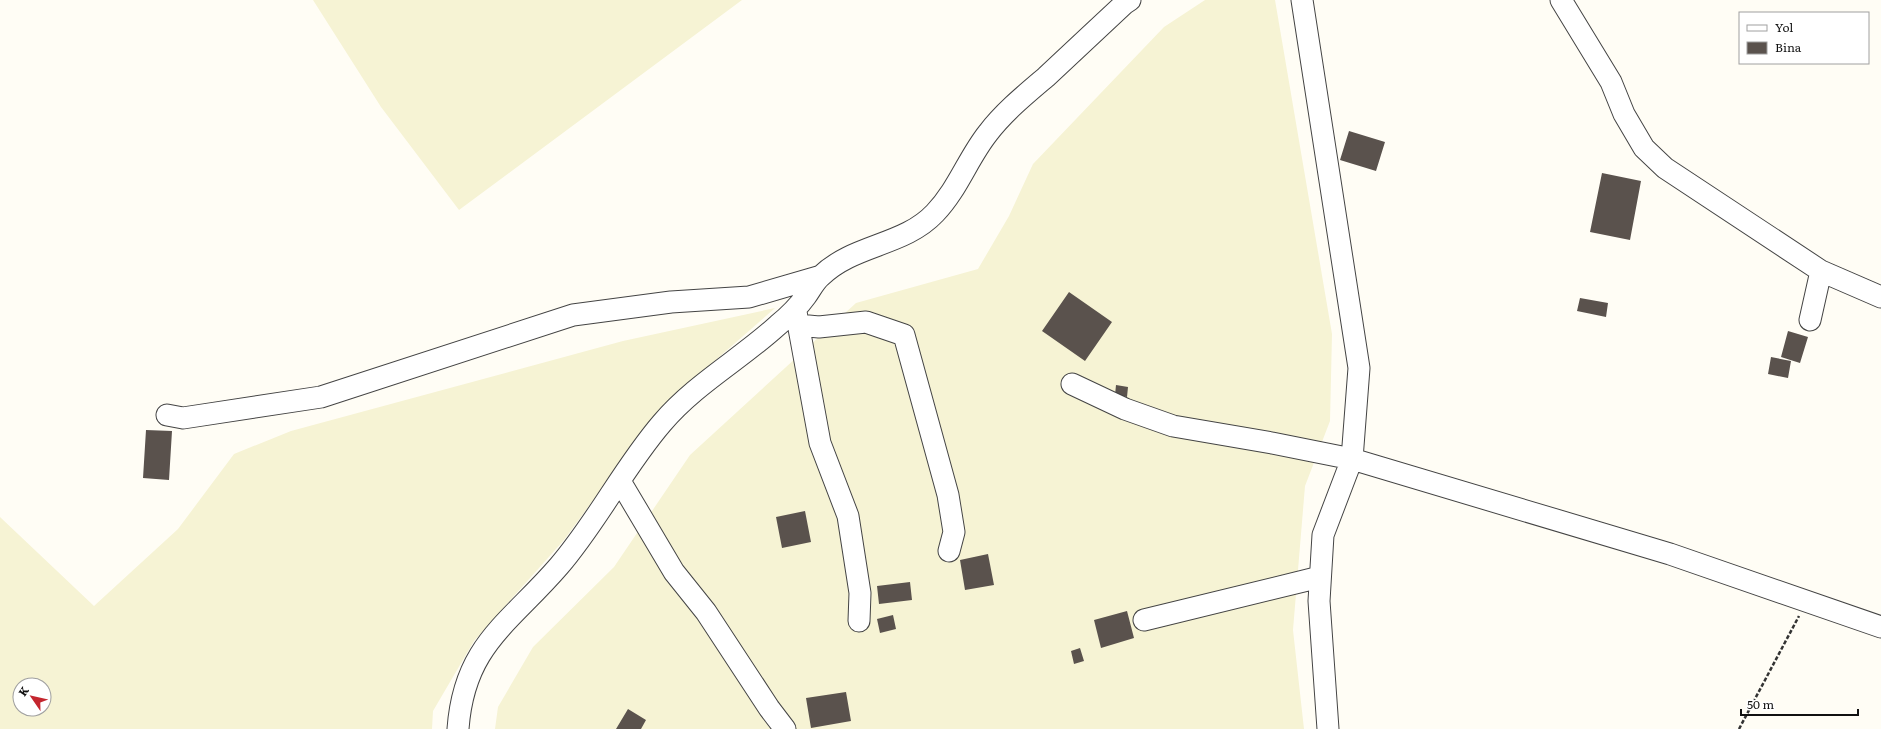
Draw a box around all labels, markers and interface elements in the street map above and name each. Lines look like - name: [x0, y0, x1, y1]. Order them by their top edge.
- legend: [1739, 12, 1869, 64]
- text: Yol: [1775, 18, 1793, 36]
- text: Bina: [1775, 38, 1802, 56]
- north arrow: [12, 677, 52, 717]
- text: K: [14, 682, 32, 699]
- scale bar: [1741, 691, 1858, 717]
- text: 50 m: [1747, 695, 1774, 713]

